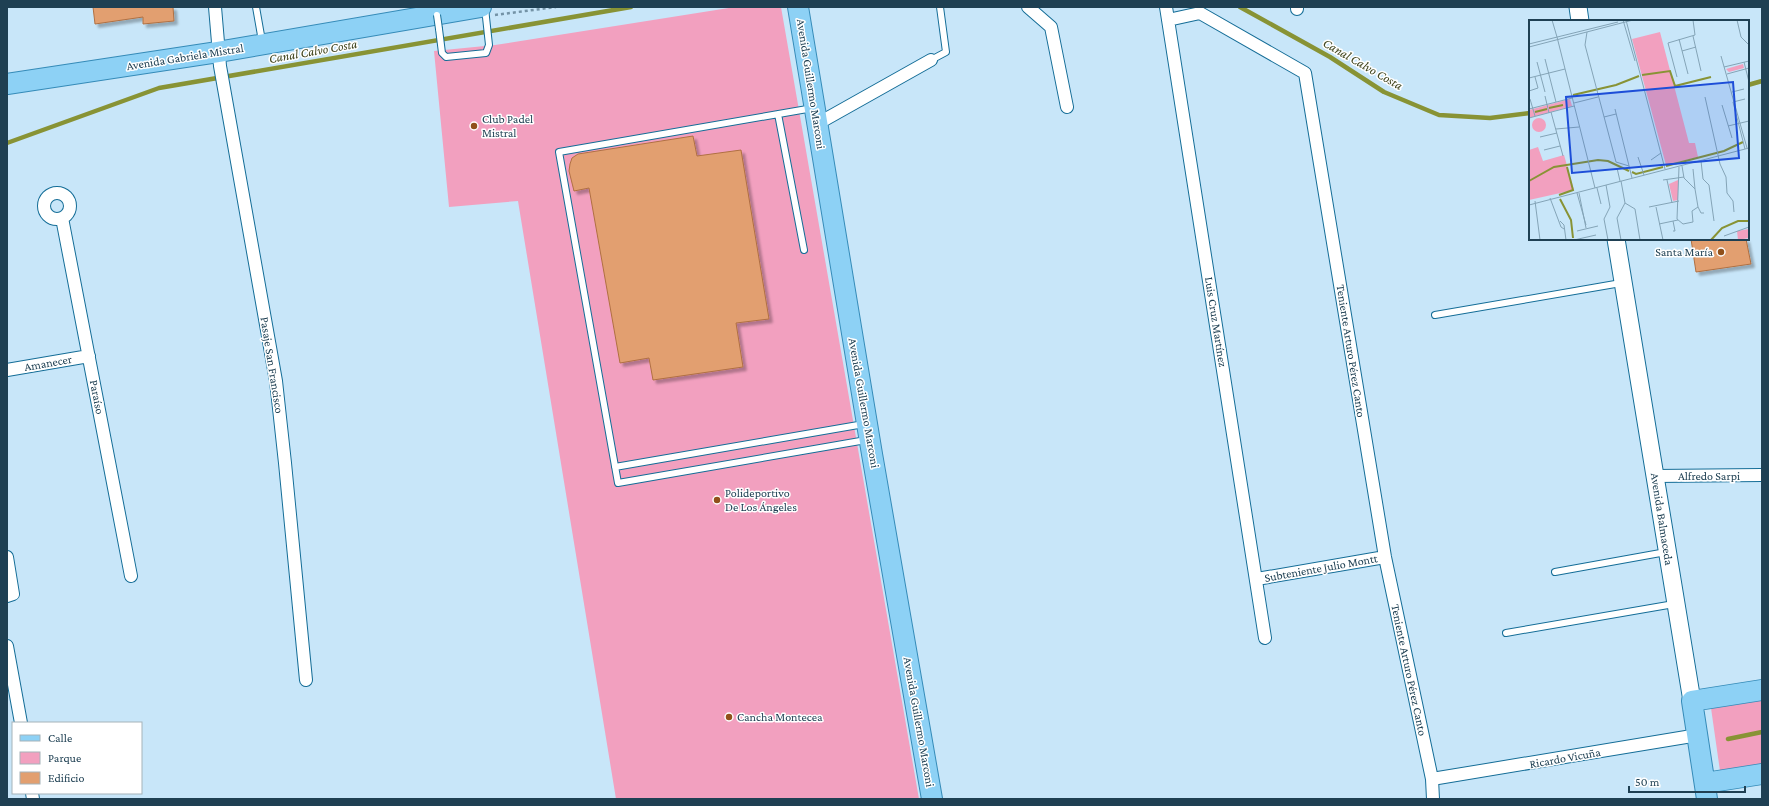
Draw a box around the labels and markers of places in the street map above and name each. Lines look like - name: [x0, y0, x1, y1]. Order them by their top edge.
- place label: Club Padel Mistral: [482, 112, 533, 140]
- marker: Club Padel Mistral: [469, 121, 479, 131]
- place label: Santa María: [1655, 245, 1713, 259]
- marker: Santa María: [1716, 247, 1726, 257]
- place label: Polideportivo De Los Ángeles: [725, 486, 797, 514]
- marker: Polideportivo De Los Ángeles: [712, 495, 722, 505]
- place label: Cancha Montecea: [737, 710, 823, 724]
- marker: Cancha Montecea: [724, 712, 734, 722]

